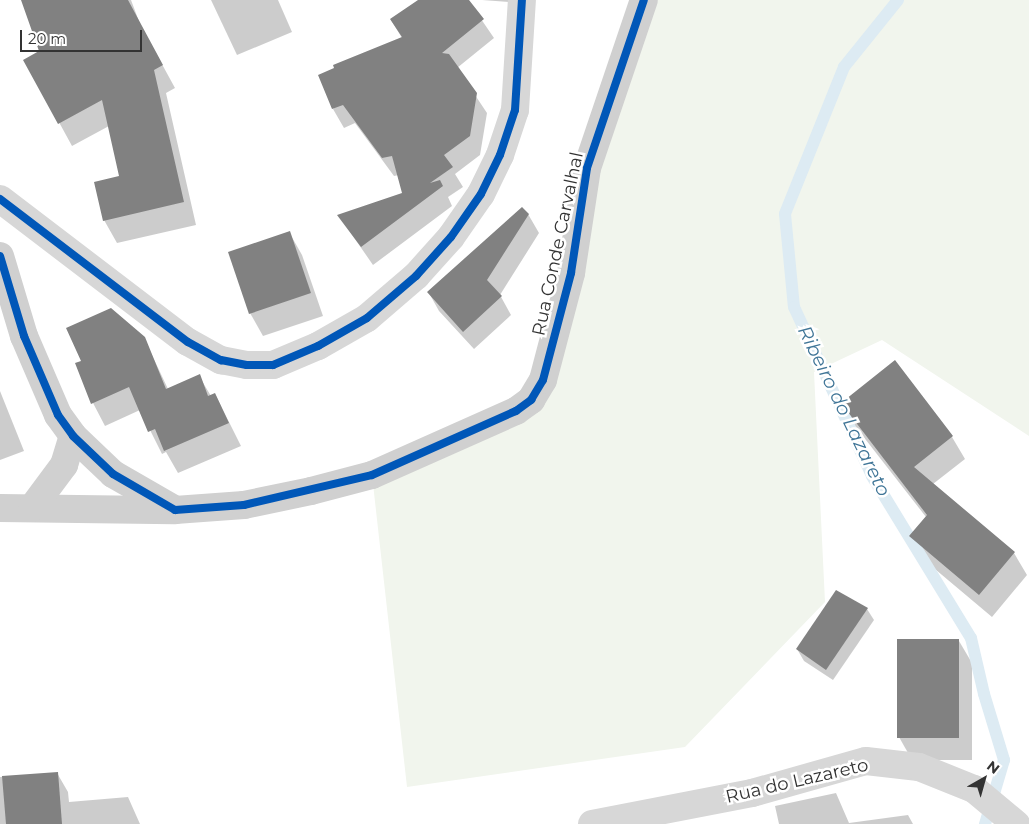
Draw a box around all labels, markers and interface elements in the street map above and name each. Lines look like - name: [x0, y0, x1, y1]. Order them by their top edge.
- scale bar: [22, 20, 145, 52]
- text: 20 m: [28, 29, 66, 48]
- street label: Rua Conde Carvalhal: [528, 150, 588, 338]
- water label: Ribeiro do Lazareto: [793, 322, 895, 500]
- street label: Rua do Lazareto: [724, 754, 870, 808]
- north arrow: [959, 754, 1009, 804]
- text: N: [983, 757, 1003, 778]

